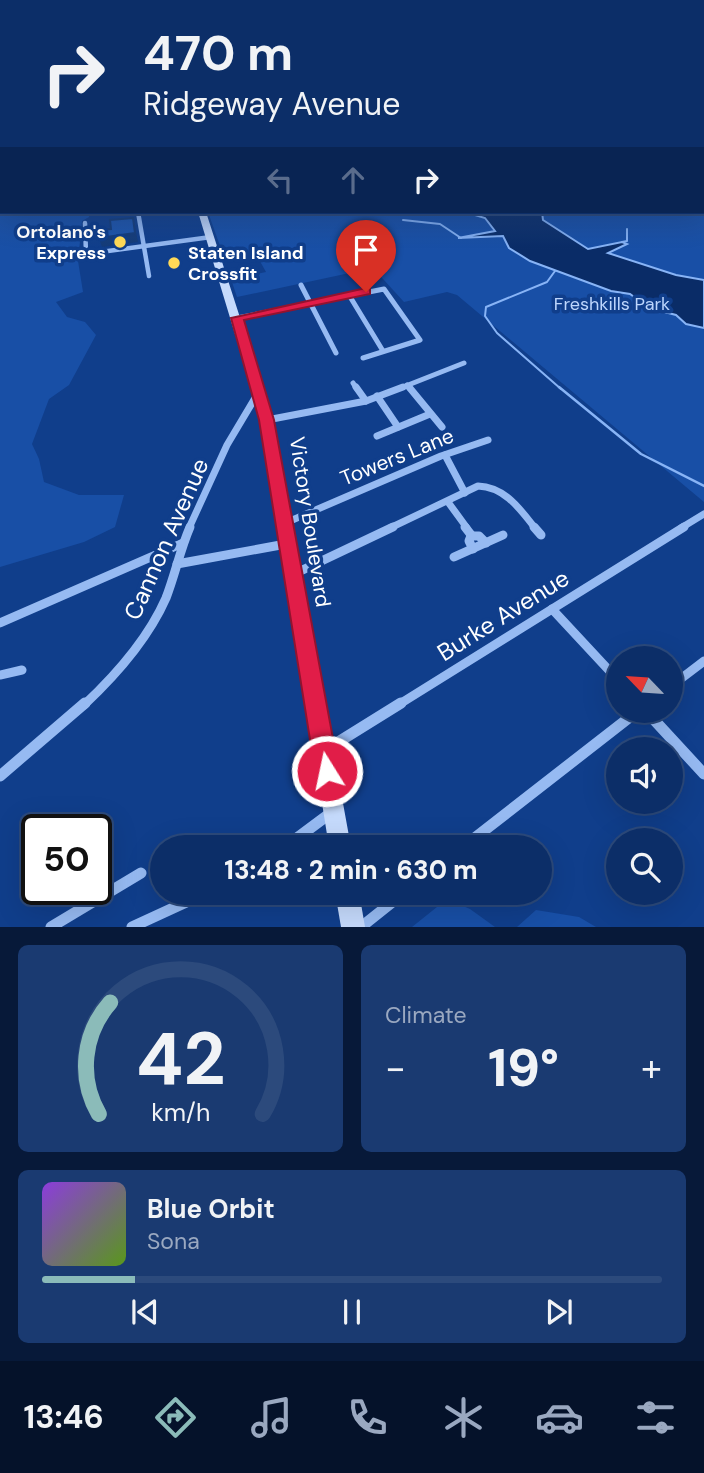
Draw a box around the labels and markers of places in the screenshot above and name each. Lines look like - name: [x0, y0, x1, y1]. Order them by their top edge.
- place label: Ortolano's Express: [16, 220, 106, 265]
- pin: [336, 220, 396, 292]
- marker: Ortolano's Express: [112, 234, 128, 250]
- place label: Staten Island Crossfit: [188, 241, 304, 286]
- marker: Staten Island Crossfit: [166, 255, 182, 271]

